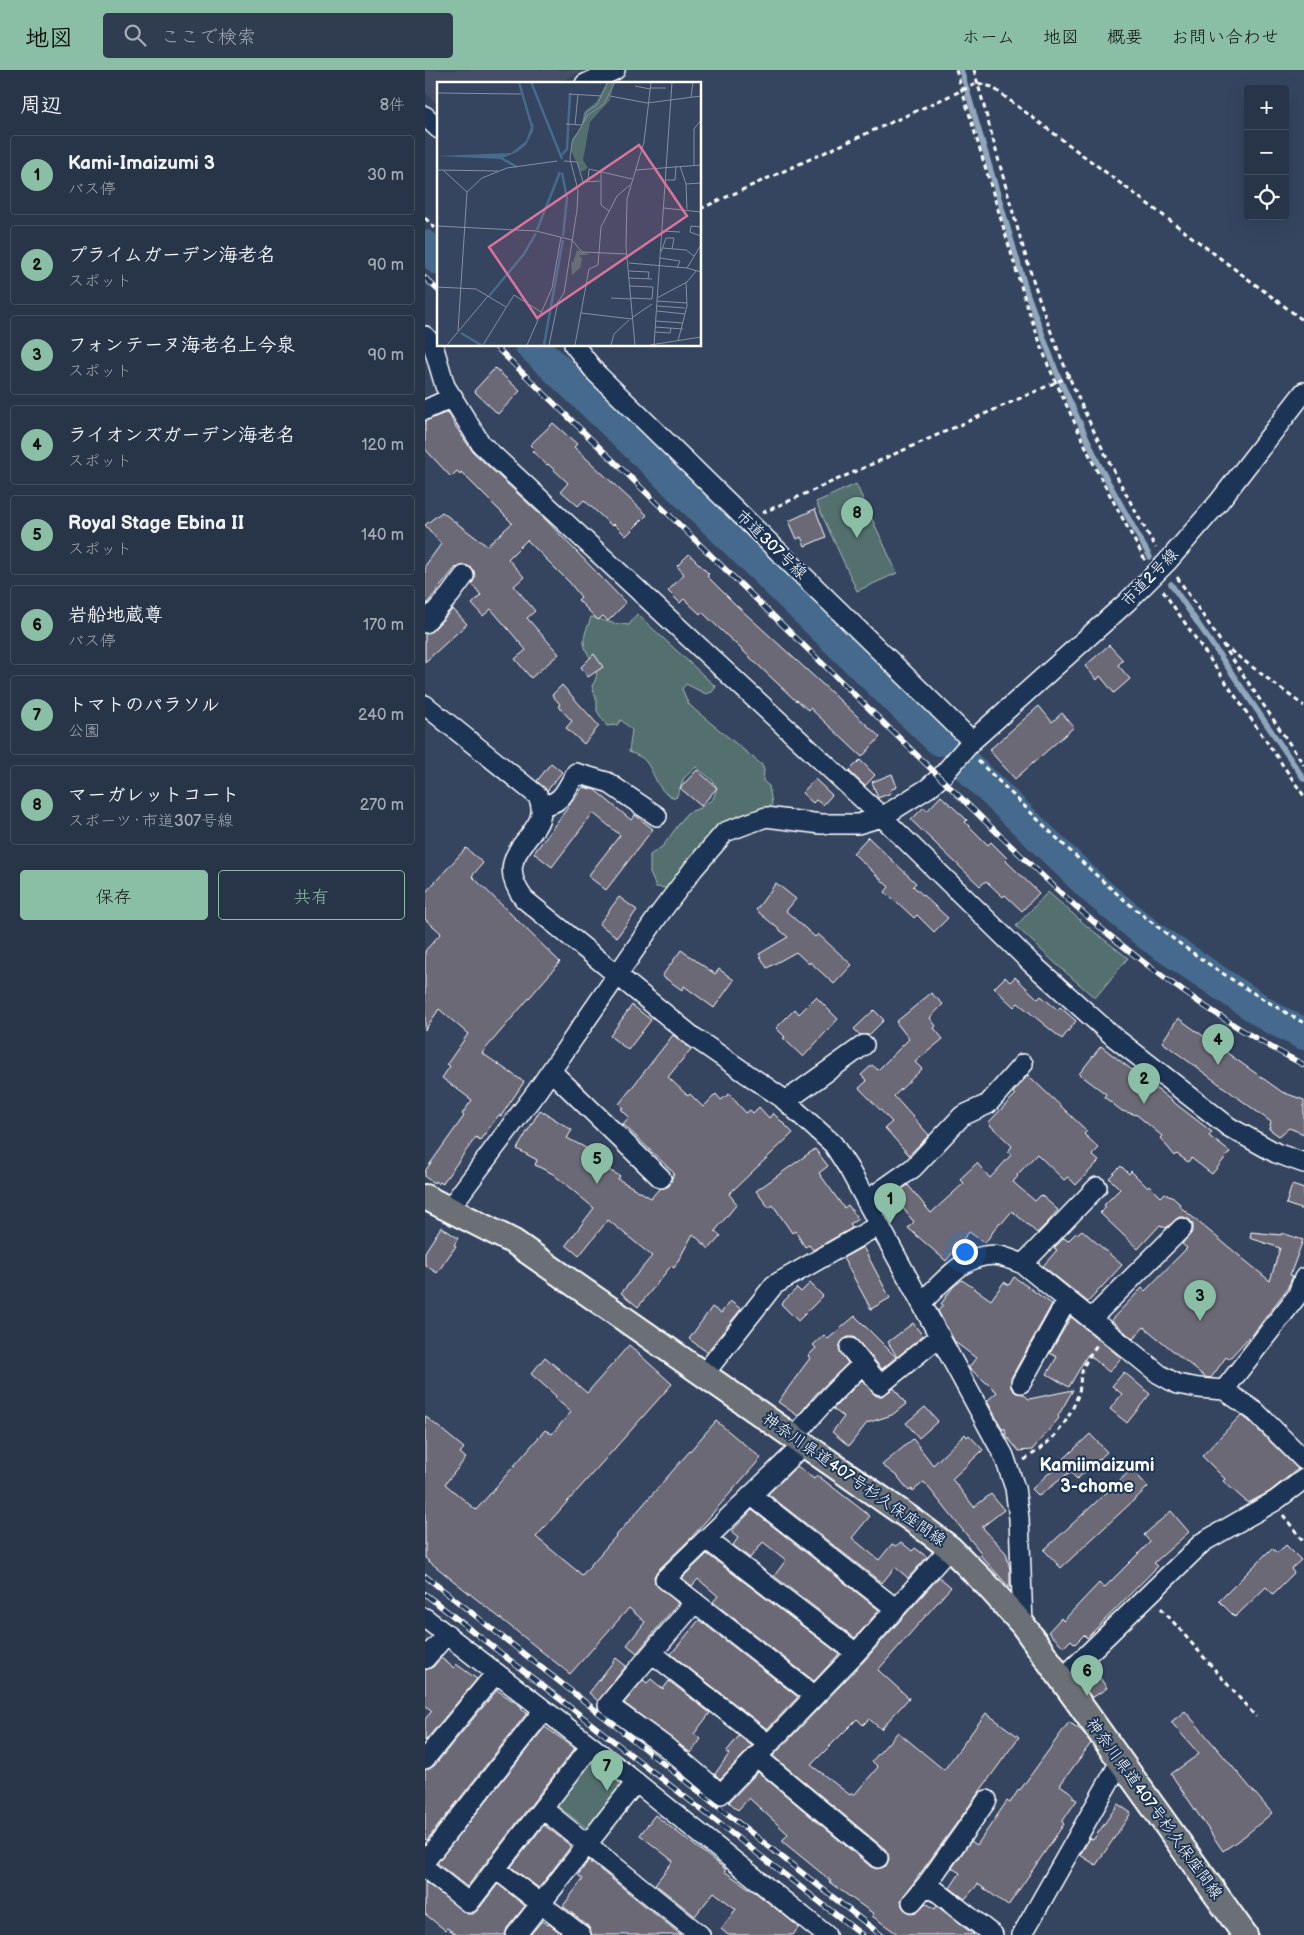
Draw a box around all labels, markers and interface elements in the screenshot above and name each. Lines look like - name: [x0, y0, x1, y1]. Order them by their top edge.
- search box: [103, 13, 453, 58]
- icon: search: [121, 21, 149, 49]
- text: 地図: [25, 24, 73, 53]
- text: ここで検索: [161, 26, 256, 49]
- text: ホーム: [962, 27, 1015, 48]
- text: 地図: [1043, 27, 1079, 48]
- text: 概要: [1107, 27, 1143, 48]
- text: お問い合わせ: [1171, 27, 1279, 48]
- inset map: [437, 82, 701, 346]
- map controls: [1244, 85, 1289, 220]
- button: +: [1244, 85, 1289, 130]
- text: 周辺: [20, 93, 62, 118]
- text: 8件: [380, 96, 405, 115]
- button: −: [1244, 130, 1289, 175]
- text: Kami-Imaizumi 3: [68, 152, 215, 175]
- text: 1: [34, 166, 40, 185]
- text: 30 m: [367, 166, 404, 185]
- button: locate: [1244, 175, 1289, 220]
- text: バス停: [68, 180, 116, 199]
- text: プライムガーデン海老名: [68, 244, 276, 267]
- text: 2: [32, 256, 42, 275]
- text: 90 m: [368, 256, 404, 275]
- text: スポット: [68, 272, 132, 291]
- text: フォンテーヌ海老名上今泉: [68, 334, 295, 357]
- text: 3: [32, 346, 42, 365]
- text: 90 m: [368, 346, 404, 365]
- text: スポット: [68, 362, 132, 381]
- text: ライオンズガーデン海老名: [68, 424, 295, 447]
- text: 4: [32, 436, 42, 455]
- text: 120 m: [361, 436, 404, 455]
- text: スポット: [68, 452, 132, 471]
- pin: 8: [841, 497, 873, 538]
- street label: 市道307号線: [732, 507, 810, 583]
- text: Royal Stage Ebina II: [68, 512, 244, 535]
- text: 5: [32, 526, 42, 545]
- text: 140 m: [361, 526, 404, 545]
- text: スポット: [68, 540, 132, 559]
- street label: 市道2号線: [1118, 545, 1182, 611]
- text: 岩船地蔵尊: [68, 604, 163, 627]
- text: 6: [32, 616, 42, 635]
- text: 170 m: [363, 616, 404, 635]
- text: バス停: [68, 632, 116, 651]
- text: トマトのパラソル: [68, 694, 220, 717]
- text: 7: [33, 706, 41, 725]
- text: 240 m: [358, 706, 404, 725]
- text: 公園: [68, 722, 100, 741]
- text: マーガレットコート: [68, 784, 239, 807]
- text: 8: [32, 796, 42, 815]
- text: 270 m: [360, 796, 404, 815]
- text: スポーツ · 市道307号線: [68, 812, 233, 831]
- button: 保存: [20, 870, 208, 920]
- button: 共有: [218, 870, 405, 920]
- pin: 4: [1202, 1024, 1234, 1065]
- pin: 2: [1128, 1063, 1160, 1104]
- pin: 5: [581, 1143, 613, 1184]
- pin: 1: [874, 1183, 906, 1224]
- your location: [952, 1239, 978, 1265]
- pin: 3: [1184, 1280, 1216, 1321]
- street label: 神奈川県道407号杉久保座間線: [759, 1409, 949, 1551]
- district label: Kamiimaizumi 3-chome: [1040, 1455, 1154, 1497]
- pin: 6: [1071, 1655, 1103, 1696]
- street label: 神奈川県道407号杉久保座間線: [1082, 1715, 1226, 1903]
- pin: 7: [591, 1750, 623, 1791]

